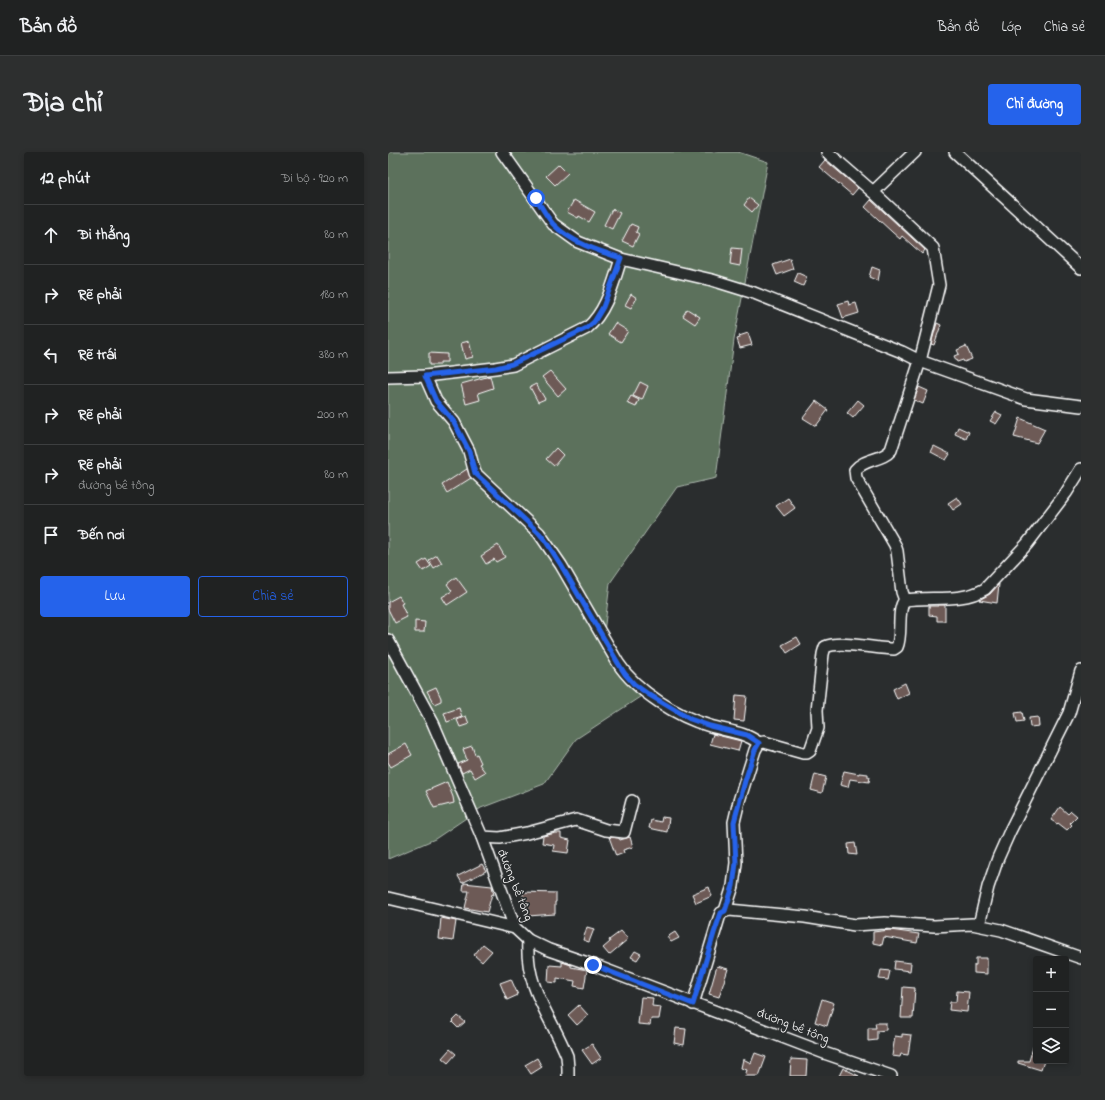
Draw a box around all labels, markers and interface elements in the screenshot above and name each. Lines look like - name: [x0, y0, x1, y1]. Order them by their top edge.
- text: Bản đồ: [20, 14, 77, 41]
- text: Bản đồ: [938, 17, 980, 38]
- text: Lớp: [1002, 17, 1022, 38]
- text: Chia sẻ: [1044, 17, 1085, 38]
- text: Địa chỉ: [24, 84, 102, 125]
- button: Chỉ đường: [988, 84, 1081, 125]
- text: 12 phút: [40, 166, 90, 191]
- text: Đi bộ · 920 m: [281, 169, 348, 188]
- route start: [527, 189, 545, 207]
- icon: ahead: [40, 224, 62, 246]
- text: Đi thẳng: [78, 224, 130, 246]
- text: 80 m: [324, 225, 348, 244]
- icon: right: [40, 284, 62, 306]
- text: Rẽ phải: [78, 284, 122, 306]
- text: 180 m: [320, 285, 348, 304]
- icon: left: [40, 344, 62, 366]
- text: Rẽ trái: [78, 344, 117, 366]
- text: 380 m: [319, 345, 348, 364]
- icon: right: [40, 404, 62, 426]
- text: Rẽ phải: [78, 404, 122, 426]
- text: 200 m: [317, 405, 348, 424]
- text: Rẽ phải: [78, 454, 122, 476]
- icon: right: [40, 464, 62, 486]
- text: 80 m: [324, 465, 348, 484]
- text: đường bê tông: [78, 476, 154, 495]
- icon: arrive: [40, 524, 62, 546]
- text: Đến nơi: [78, 524, 125, 546]
- button: Lưu: [40, 576, 190, 617]
- button: Chia sẻ: [198, 576, 348, 617]
- street label: đường bê tông: [491, 846, 538, 924]
- route end: [584, 956, 602, 974]
- map controls: [1033, 956, 1069, 1064]
- button: +: [1033, 956, 1069, 992]
- button: −: [1033, 992, 1069, 1028]
- street label: đường bê tông: [754, 1003, 832, 1050]
- button: layers: [1033, 1028, 1069, 1064]

